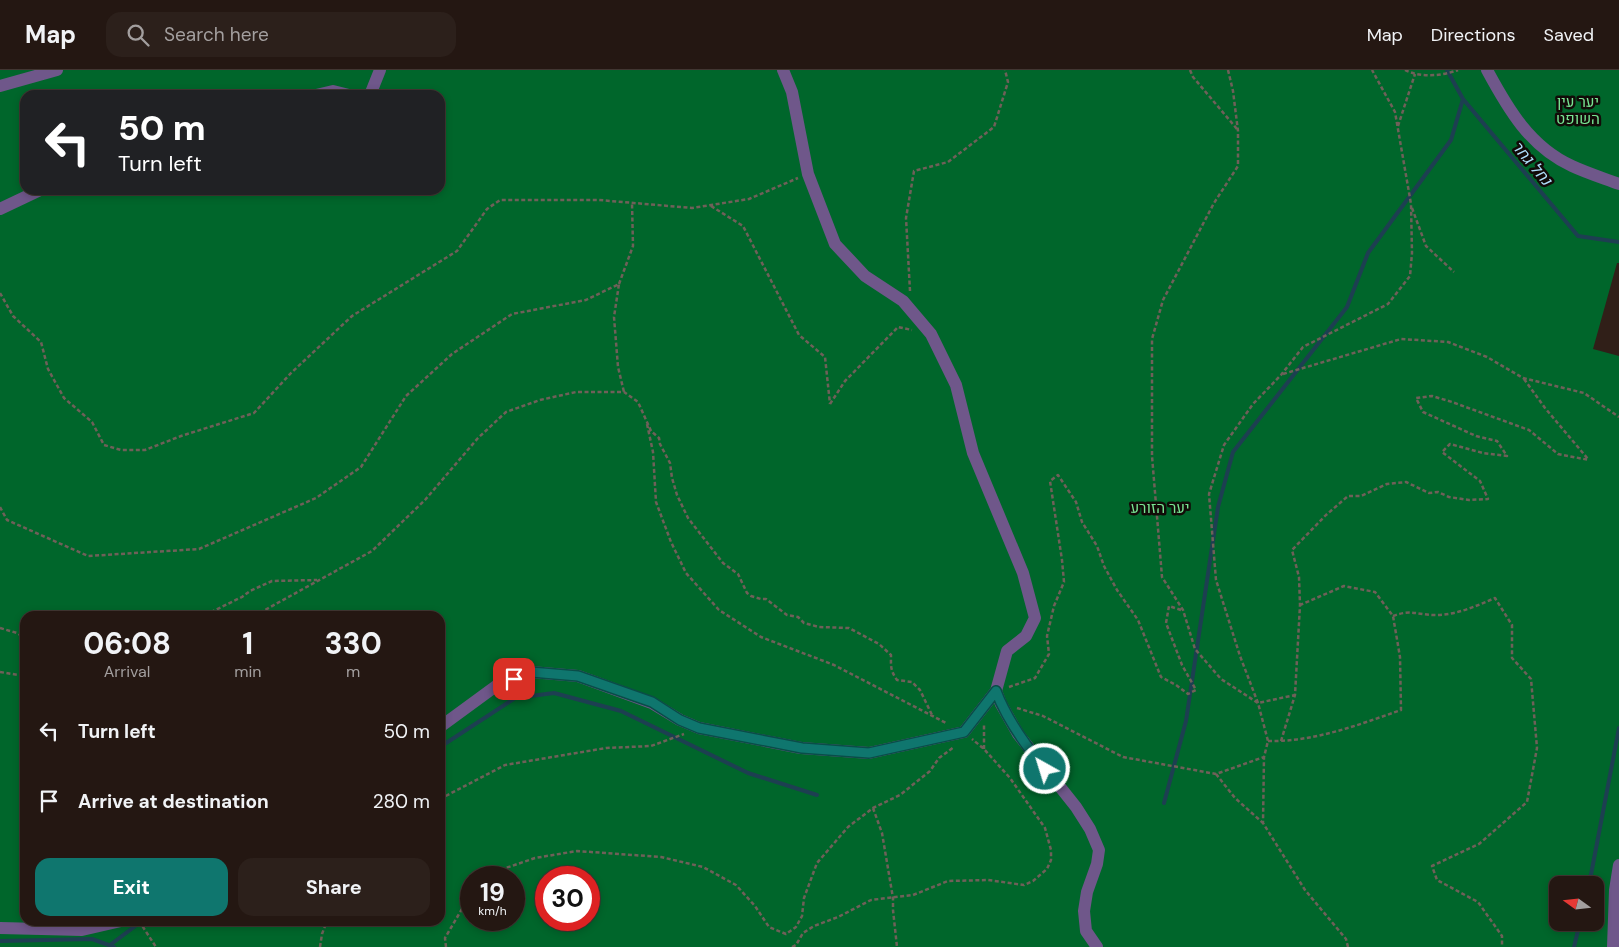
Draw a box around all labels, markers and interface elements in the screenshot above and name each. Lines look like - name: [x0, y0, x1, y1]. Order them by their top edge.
- search box: [106, 12, 456, 57]
- text: Map: [25, 19, 76, 50]
- icon: search: [124, 21, 152, 49]
- text: Search here: [164, 22, 269, 47]
- text: Map: [1367, 23, 1403, 47]
- text: Directions: [1431, 23, 1516, 47]
- text: Saved: [1544, 23, 1594, 47]
- park label: יער עין השופט: [1556, 92, 1600, 129]
- text: 50 m: [118, 105, 206, 151]
- icon: left: [35, 110, 100, 175]
- water label: נחל גחר: [1507, 136, 1558, 191]
- text: Turn left: [118, 149, 202, 178]
- park label: יער הזורע: [1130, 498, 1190, 518]
- text: 06:08: [83, 624, 171, 663]
- text: 1: [242, 624, 253, 663]
- text: 330: [325, 624, 382, 663]
- pin: [493, 658, 535, 700]
- text: Arrival: [104, 661, 150, 682]
- text: min: [234, 661, 261, 682]
- text: m: [346, 661, 360, 682]
- icon: arrive: [500, 665, 528, 693]
- icon: left: [35, 717, 63, 745]
- text: Turn left: [78, 719, 156, 744]
- text: 50 m: [383, 719, 430, 744]
- position arrow: [1018, 742, 1070, 794]
- icon: arrive: [35, 787, 63, 815]
- text: Arrive at destination: [78, 789, 269, 814]
- text: 280 m: [373, 789, 430, 814]
- button: Exit: [35, 858, 228, 916]
- button: Share: [238, 858, 430, 916]
- speed limit sign: 30: [535, 866, 600, 931]
- text: 19: [480, 876, 505, 909]
- north arrow: [1549, 876, 1604, 931]
- map controls: [1549, 876, 1604, 931]
- text: km/h: [478, 903, 507, 919]

